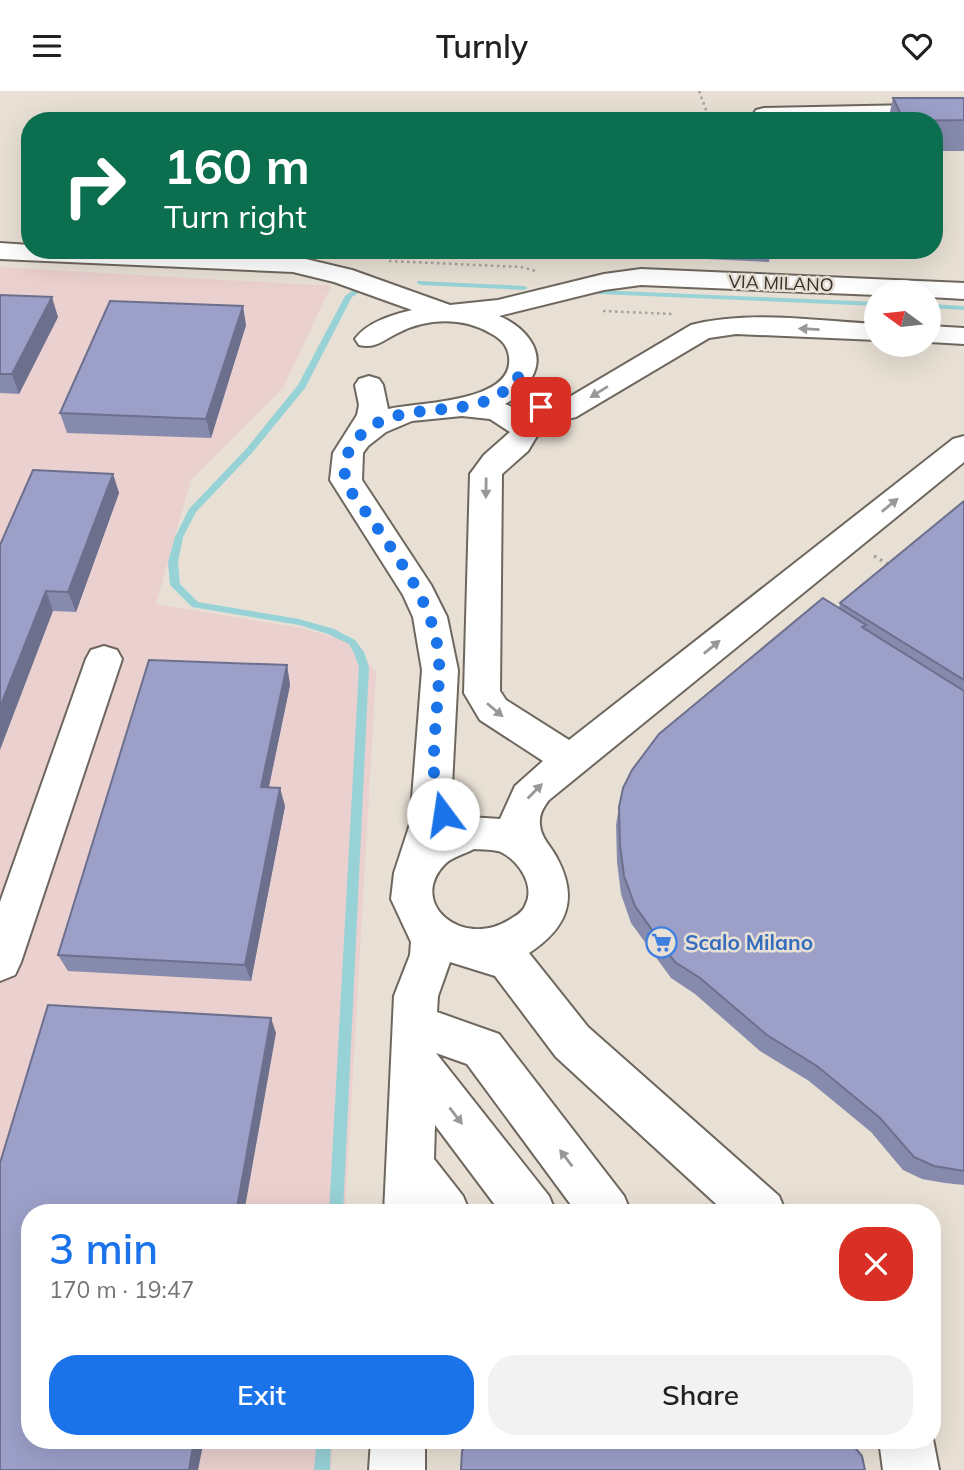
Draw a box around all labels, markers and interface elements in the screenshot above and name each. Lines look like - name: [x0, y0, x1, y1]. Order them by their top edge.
- text: Turnly: [436, 26, 528, 66]
- icon: menu: [28, 27, 66, 65]
- icon: heart: [898, 27, 936, 65]
- text: 160 m: [164, 135, 310, 196]
- icon: right: [49, 140, 140, 231]
- text: Turn right: [164, 196, 307, 236]
- street label: VIA MILANO: [728, 270, 834, 296]
- north arrow: [864, 280, 942, 357]
- map controls: [864, 280, 941, 357]
- one-way arrow: [797, 324, 819, 335]
- pin: [511, 377, 571, 437]
- one-way arrow: [589, 386, 608, 399]
- icon: arrive: [522, 388, 560, 426]
- one-way arrow: [480, 477, 492, 499]
- one-way arrow: [880, 498, 898, 513]
- one-way arrow: [703, 640, 720, 655]
- one-way arrow: [486, 702, 503, 717]
- position arrow: [406, 777, 480, 851]
- one-way arrow: [527, 782, 544, 799]
- supermarket icon: Scalo Milano: [645, 925, 679, 959]
- place label: Scalo Milano: [685, 929, 813, 955]
- one-way arrow: [448, 1107, 462, 1125]
- one-way arrow: [558, 1150, 573, 1168]
- text: 3 min: [49, 1222, 158, 1275]
- button: close: [839, 1227, 913, 1301]
- text: 170 m · 19:47: [49, 1275, 194, 1304]
- button: Exit: [49, 1355, 474, 1435]
- button: Share: [488, 1355, 913, 1435]

